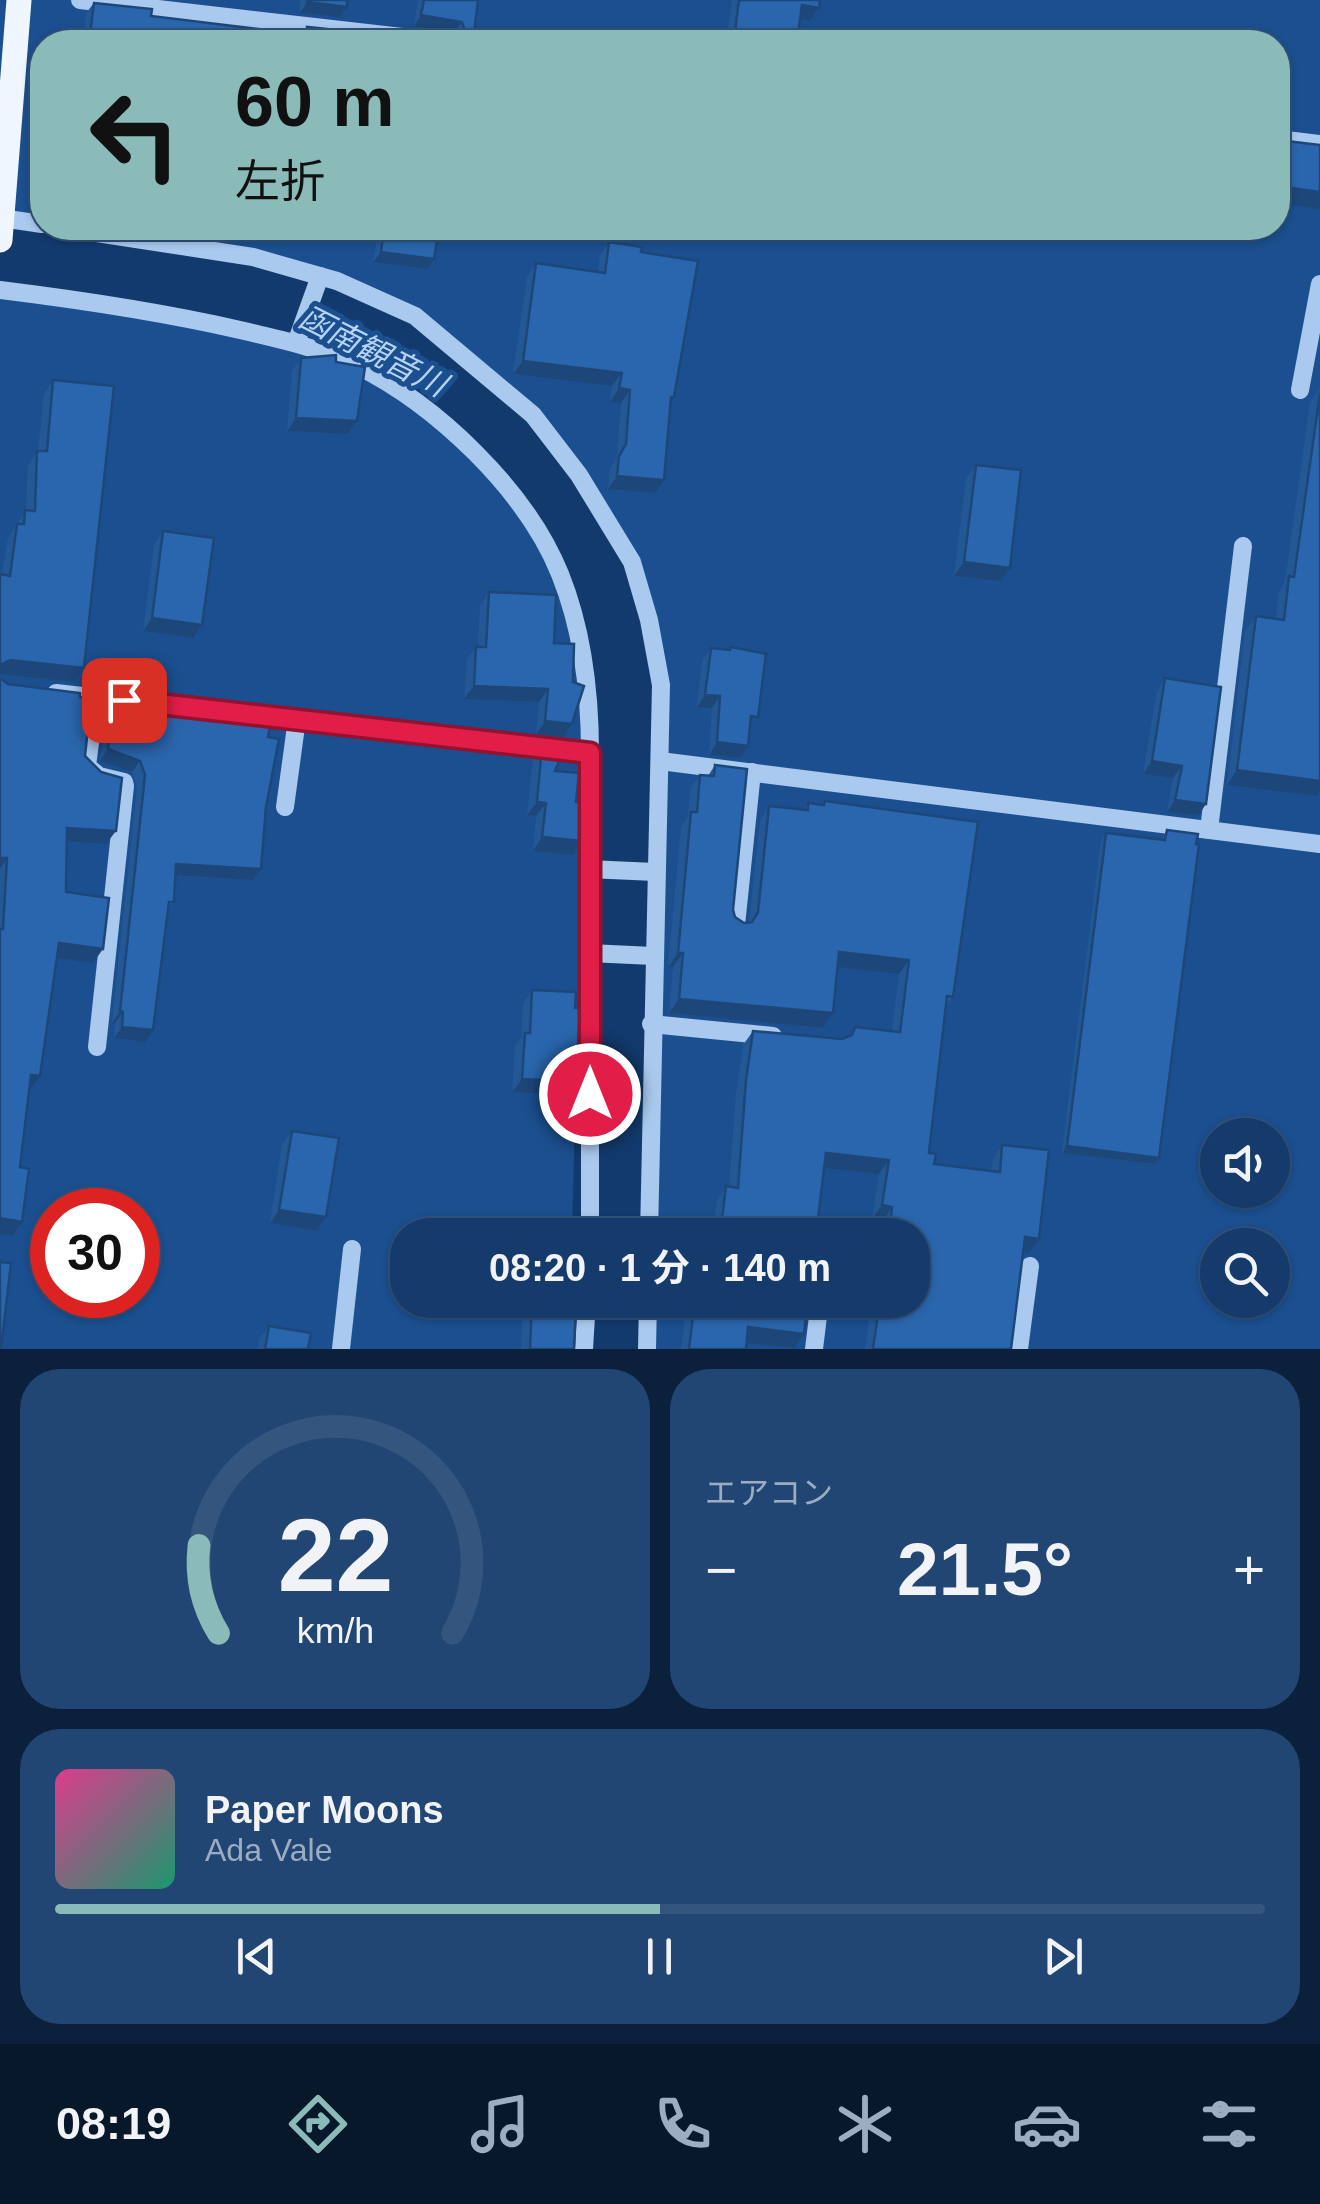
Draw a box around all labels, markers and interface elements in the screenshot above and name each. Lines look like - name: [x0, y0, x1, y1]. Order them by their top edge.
- text: 60 m: [235, 63, 395, 141]
- icon: left: [70, 70, 200, 200]
- text: 左折: [235, 156, 325, 207]
- water label: 函南観音川: [294, 299, 455, 405]
- pin: [82, 658, 167, 743]
- icon: arrive: [97, 673, 152, 728]
- position arrow: [538, 1042, 642, 1146]
- map controls: [1200, 1118, 1290, 1318]
- button: sound: [1200, 1118, 1290, 1208]
- speed limit sign: 30: [30, 1188, 160, 1318]
- button: search: [1200, 1228, 1290, 1318]
- text: 08:20 · 1 分 · 140 m: [489, 1247, 831, 1289]
- text: エアコン: [705, 1475, 833, 1511]
- text: 22: [277, 1497, 393, 1613]
- text: 21.5°: [897, 1527, 1073, 1611]
- text: −: [705, 1539, 737, 1601]
- text: +: [1233, 1539, 1265, 1601]
- text: km/h: [296, 1611, 374, 1651]
- text: Paper Moons: [205, 1789, 444, 1831]
- text: Ada Vale: [205, 1832, 333, 1868]
- icon: previous: [229, 1929, 284, 1984]
- icon: pause: [632, 1929, 687, 1984]
- icon: next: [1036, 1929, 1091, 1984]
- icon: directions: [283, 2089, 353, 2159]
- icon: music: [465, 2089, 535, 2159]
- icon: phone: [648, 2089, 718, 2159]
- icon: climate: [830, 2089, 900, 2159]
- icon: car: [1012, 2089, 1082, 2159]
- icon: filters: [1194, 2089, 1264, 2159]
- text: 08:19: [56, 2098, 171, 2149]

